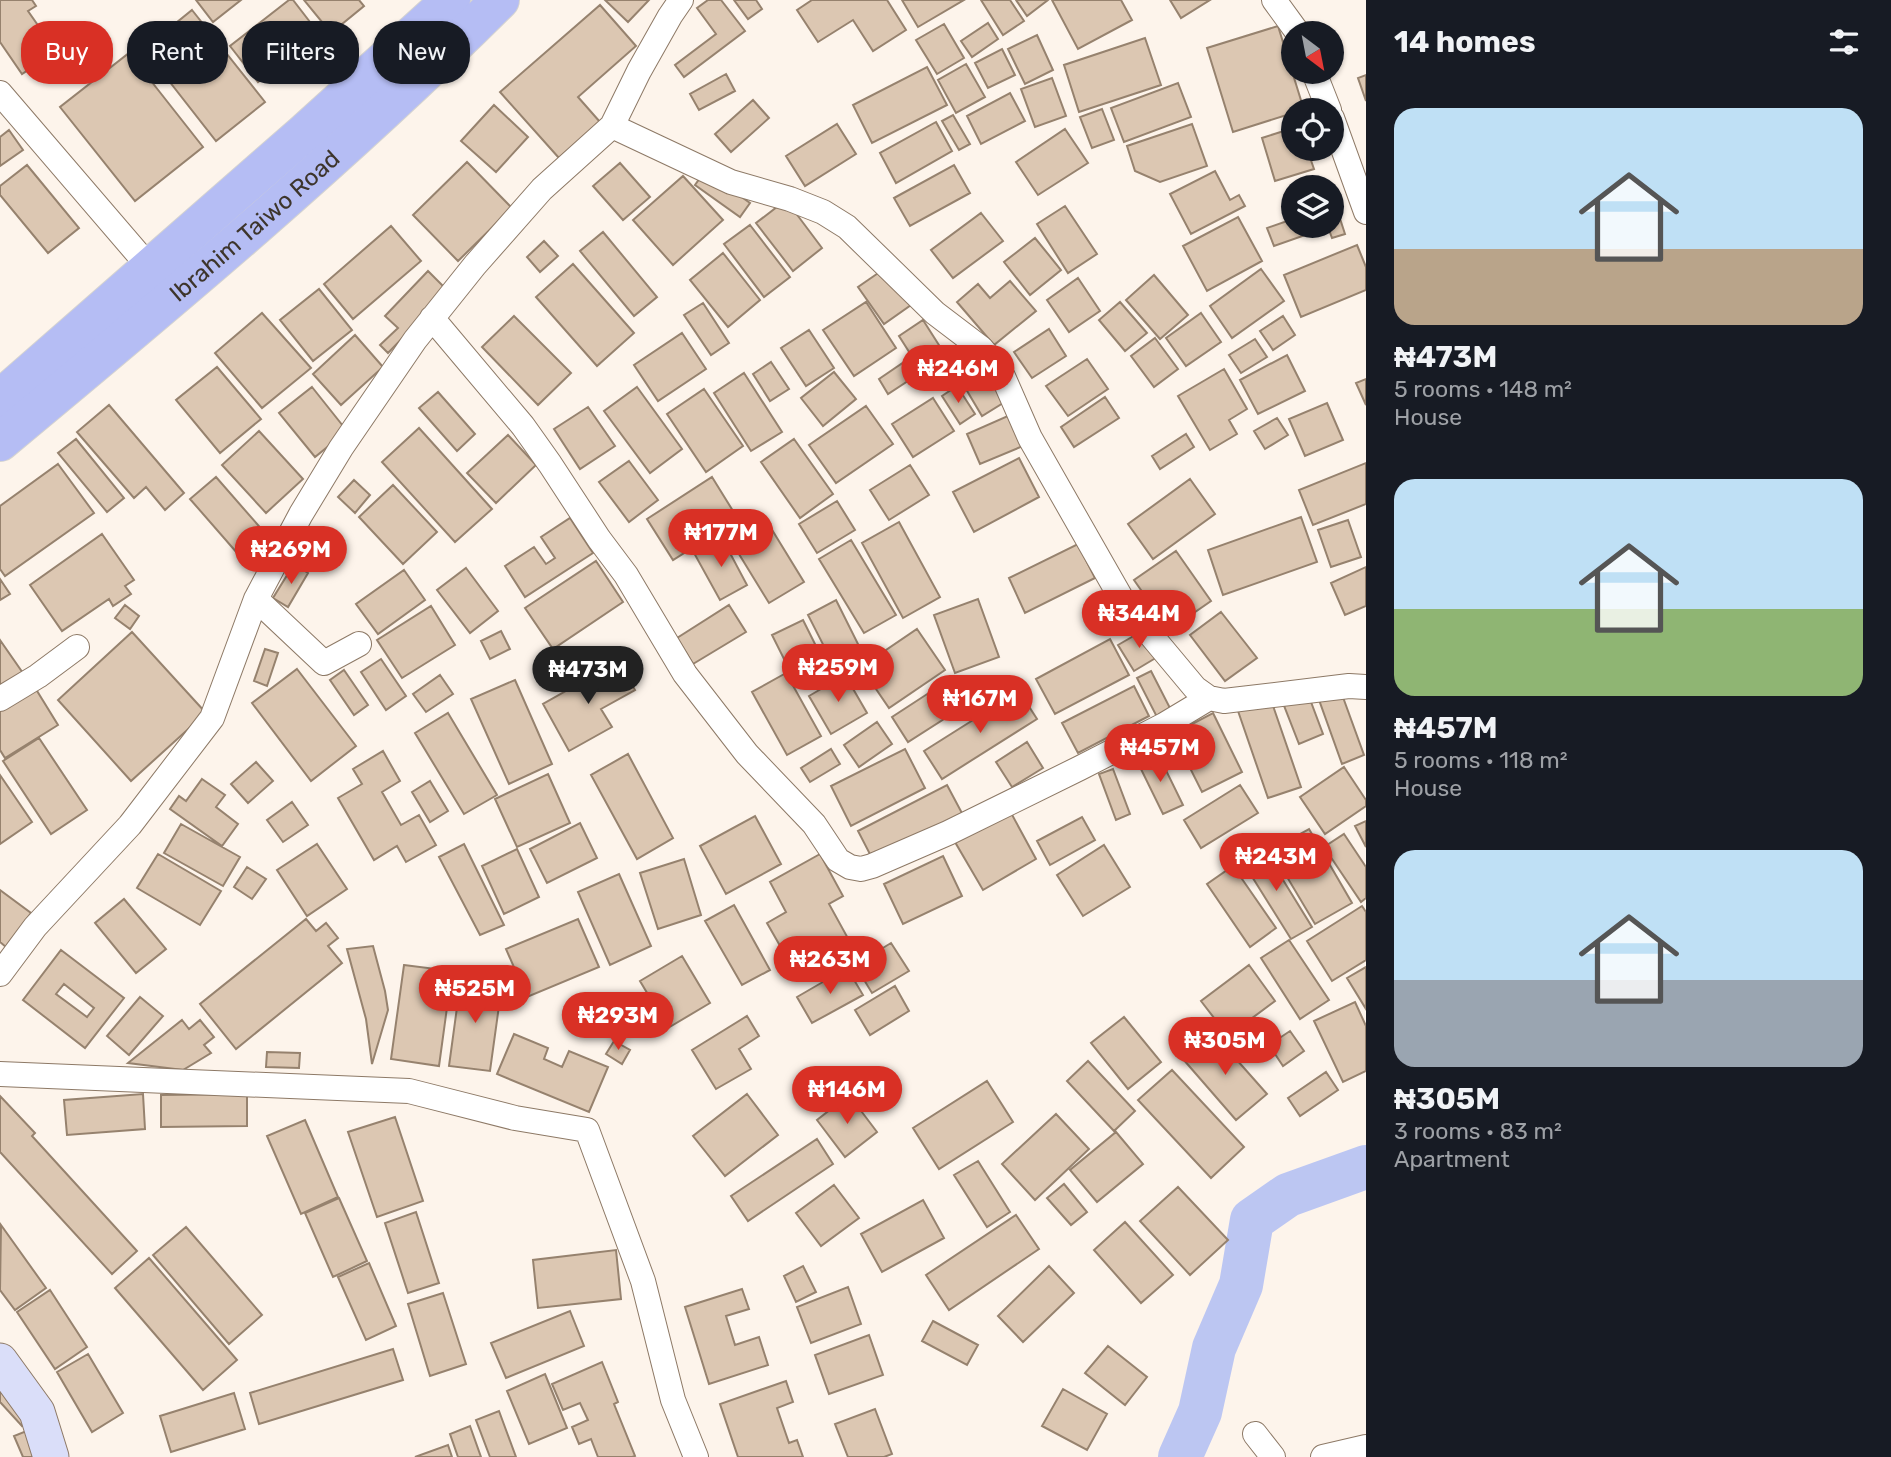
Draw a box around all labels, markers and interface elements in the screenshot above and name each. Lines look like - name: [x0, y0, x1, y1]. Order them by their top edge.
- chip: Buy: [21, 21, 113, 84]
- chip: Rent: [127, 21, 228, 84]
- chip: Filters: [242, 21, 359, 84]
- chip: New: [373, 21, 470, 84]
- north arrow: [1281, 21, 1344, 84]
- map controls: [1281, 21, 1344, 238]
- icon: filters: [1825, 23, 1863, 61]
- text: 14 homes: [1394, 24, 1536, 60]
- button: locate: [1281, 98, 1344, 161]
- street label: Ibrahim Taiwo Road: [164, 144, 345, 308]
- icon: home: [1566, 154, 1692, 280]
- button: layers: [1281, 175, 1344, 238]
- text: ₦473M: [1394, 339, 1497, 375]
- pin: ₦246M: [909, 346, 1007, 405]
- text: ₦246M: [917, 354, 999, 382]
- text: 5 rooms · 148 m²: [1394, 375, 1572, 403]
- text: House: [1394, 403, 1462, 431]
- pin: ₦177M: [672, 510, 770, 569]
- text: ₦177M: [684, 518, 758, 546]
- icon: home: [1566, 525, 1692, 651]
- pin: ₦269M: [242, 526, 340, 586]
- text: ₦269M: [251, 535, 331, 563]
- pin: ₦344M: [1090, 590, 1188, 650]
- text: ₦344M: [1098, 599, 1180, 627]
- pin: ₦259M: [789, 644, 887, 704]
- pin: ₦473M: [539, 646, 637, 706]
- text: ₦259M: [798, 653, 878, 681]
- text: ₦473M: [548, 655, 628, 683]
- pin: ₦167M: [931, 676, 1029, 735]
- text: ₦167M: [943, 684, 1017, 712]
- text: ₦457M: [1394, 710, 1498, 746]
- pin: ₦457M: [1111, 724, 1209, 784]
- text: ₦457M: [1120, 733, 1200, 761]
- text: 5 rooms · 118 m²: [1394, 746, 1568, 774]
- text: House: [1394, 774, 1462, 802]
- pin: ₦243M: [1227, 834, 1325, 893]
- text: ₦243M: [1235, 842, 1317, 870]
- icon: home: [1566, 896, 1692, 1022]
- pin: ₦263M: [781, 936, 879, 996]
- text: ₦263M: [790, 945, 870, 973]
- pin: ₦525M: [426, 965, 524, 1025]
- text: ₦525M: [435, 974, 515, 1002]
- pin: ₦293M: [569, 992, 667, 1052]
- text: ₦293M: [578, 1001, 658, 1029]
- pin: ₦305M: [1176, 1018, 1274, 1077]
- text: ₦305M: [1184, 1026, 1266, 1054]
- pin: ₦146M: [798, 1066, 896, 1126]
- text: ₦146M: [808, 1075, 886, 1103]
- text: ₦305M: [1394, 1081, 1500, 1117]
- text: 3 rooms · 83 m²: [1394, 1117, 1562, 1145]
- text: Apartment: [1394, 1145, 1510, 1173]

